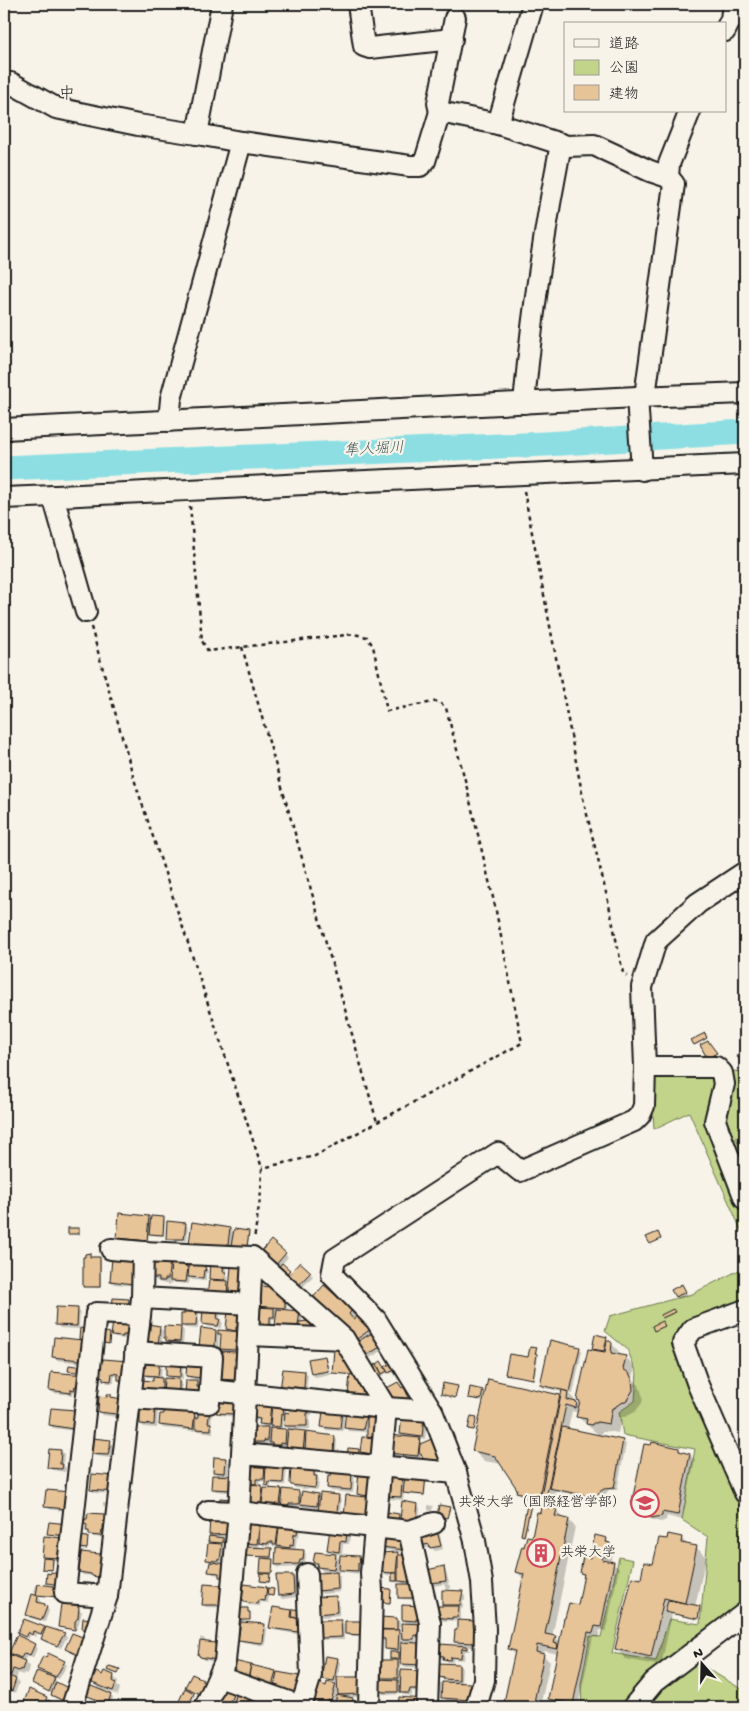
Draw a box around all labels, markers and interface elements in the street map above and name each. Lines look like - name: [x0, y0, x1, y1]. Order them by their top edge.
- legend: [564, 22, 726, 112]
- text: 道路: [609, 36, 639, 54]
- text: 公園: [609, 60, 639, 78]
- district label: 中: [59, 85, 75, 105]
- text: 建物: [609, 86, 639, 104]
- water label: 隼人堀川: [344, 438, 404, 461]
- school or university icon: 共栄大学（国際経営学部）: [630, 1488, 660, 1518]
- place label: 共栄大学（国際経営学部）: [458, 1495, 626, 1512]
- building icon: 共栄大学: [526, 1538, 556, 1568]
- place label: 共栄大学: [560, 1545, 616, 1562]
- north arrow: [676, 1638, 726, 1688]
- text: N: [691, 1645, 706, 1664]

